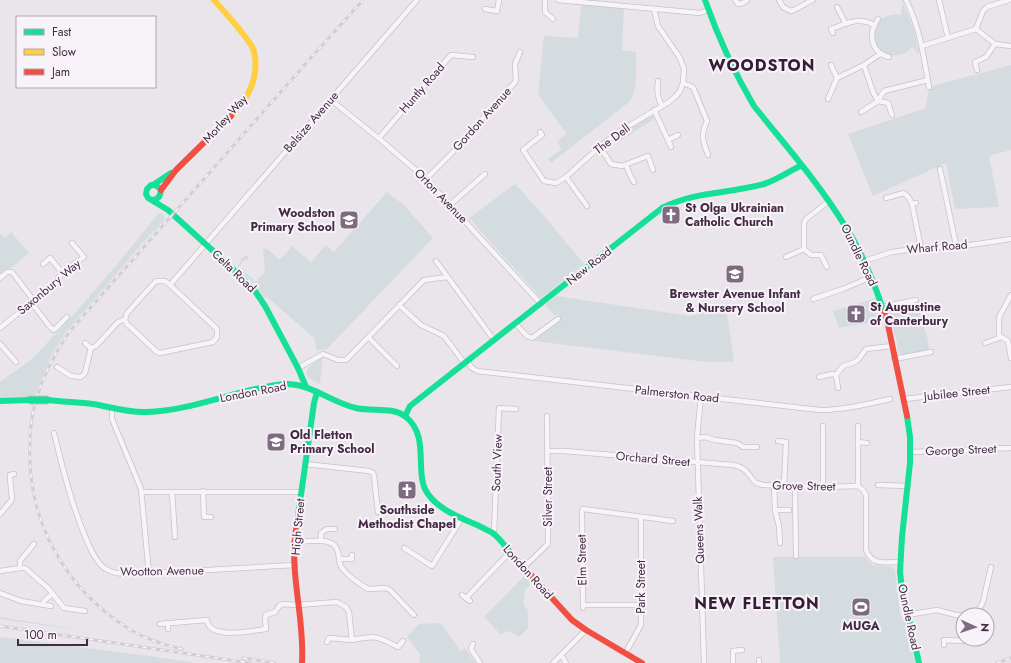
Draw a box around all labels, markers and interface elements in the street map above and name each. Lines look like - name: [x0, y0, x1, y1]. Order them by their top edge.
- legend: [16, 16, 156, 88]
- text: Fast: [52, 23, 71, 41]
- text: Slow: [52, 43, 77, 61]
- district label: WOODSTON: [709, 54, 815, 77]
- street label: Huntly Road: [395, 59, 449, 117]
- text: Jam: [50, 63, 70, 81]
- street label: Gordon Avenue: [448, 83, 516, 155]
- street label: Belsize Avenue: [279, 87, 343, 157]
- street label: Morley Way: [198, 90, 252, 147]
- street label: The Dell: [590, 119, 634, 159]
- street label: Orton Avenue: [410, 164, 472, 228]
- place label: St Olga Ukrainian Catholic Church: [685, 199, 784, 231]
- place label: Woodston Primary School: [250, 204, 335, 236]
- church icon: St Olga Ukrainian Catholic Church: [660, 204, 682, 226]
- school or university icon: Woodston Primary School: [338, 209, 360, 231]
- street label: Oundle Road: [836, 221, 882, 289]
- street label: Wharf Road: [906, 235, 968, 259]
- street label: New Road: [563, 243, 615, 289]
- street label: Celta Road: [208, 245, 260, 297]
- street label: Saxonbury Way: [13, 255, 85, 319]
- school or university icon: Brewster Avenue Infant & Nursery School: [724, 263, 746, 285]
- place label: Brewster Avenue Infant & Nursery School: [670, 285, 801, 317]
- place label: St Augustine of Canterbury: [870, 298, 949, 330]
- church icon: St Augustine of Canterbury: [845, 303, 867, 325]
- street label: London Road: [218, 377, 288, 407]
- street label: Palmerston Road: [634, 381, 720, 407]
- street label: Jubilee Street: [921, 381, 991, 406]
- place label: Old Fletton Primary School: [290, 426, 375, 458]
- school or university icon: Old Fletton Primary School: [265, 431, 287, 453]
- street label: South View: [487, 433, 507, 492]
- street label: George Street: [925, 440, 997, 460]
- street label: Orchard Street: [615, 447, 691, 471]
- street label: Silver Street: [539, 467, 557, 527]
- street label: Grove Street: [772, 476, 836, 496]
- church icon: Southside Methodist Chapel: [396, 479, 418, 501]
- street label: Queens Walk: [689, 495, 709, 564]
- street label: High Street: [287, 498, 309, 556]
- place label: Southside Methodist Chapel: [358, 501, 456, 533]
- street label: Elm Street: [573, 534, 591, 586]
- street label: London Road: [499, 541, 557, 603]
- street label: Park Street: [632, 560, 650, 614]
- street label: Wootton Avenue: [120, 561, 204, 581]
- street label: Oundle Road: [893, 582, 925, 652]
- district label: NEW FLETTON: [694, 592, 820, 615]
- sports icon: MUGA: [850, 596, 872, 618]
- north arrow: [955, 607, 995, 647]
- place label: MUGA: [842, 617, 880, 635]
- scale bar: [18, 621, 87, 647]
- text: N: [977, 623, 993, 632]
- text: 100 m: [24, 626, 57, 644]

